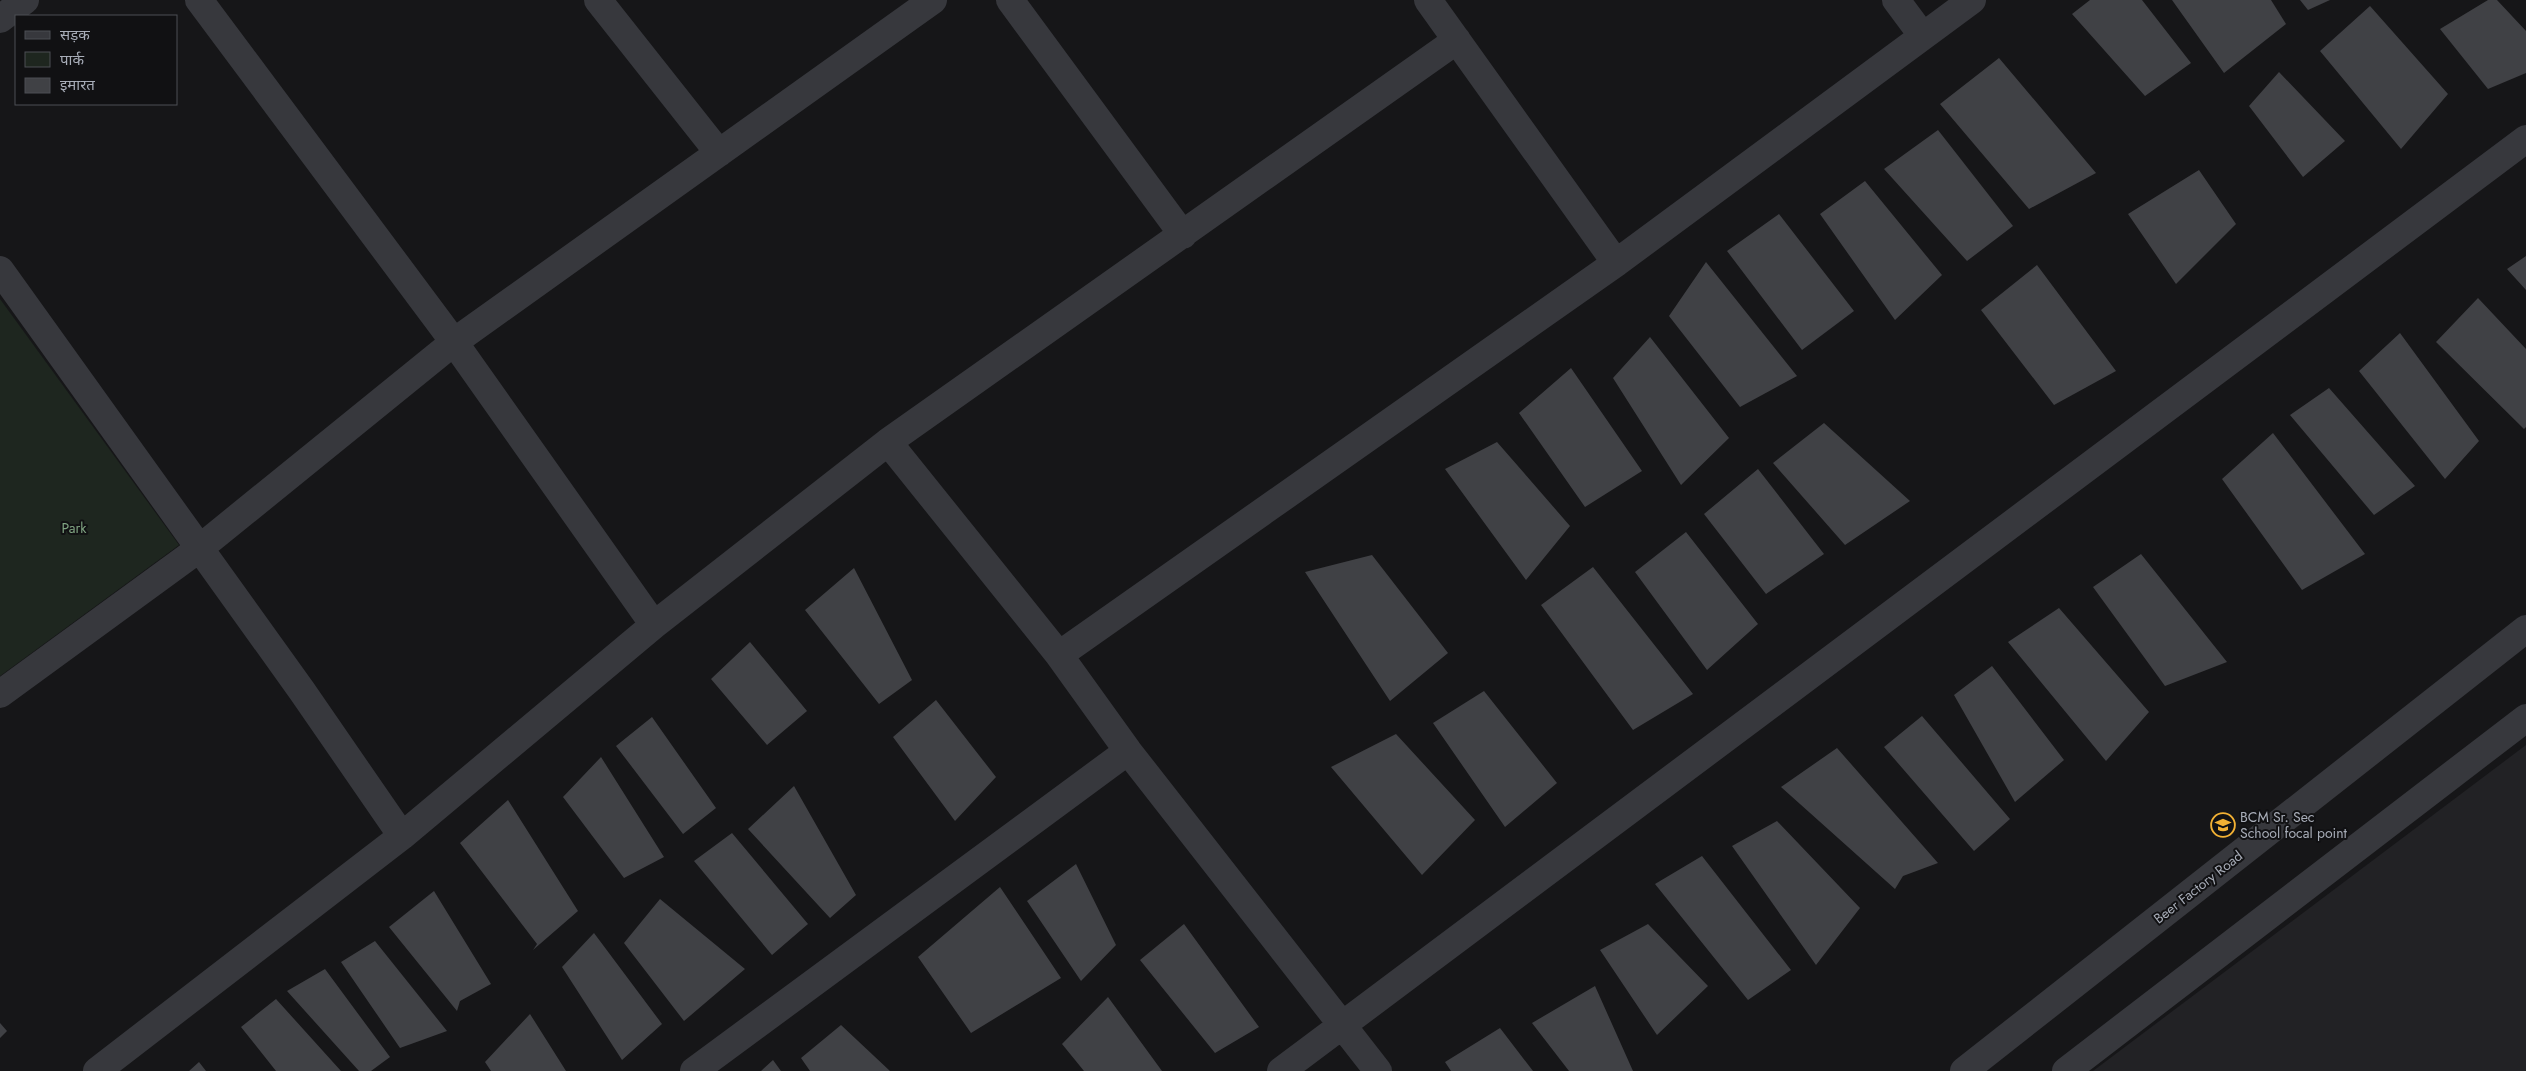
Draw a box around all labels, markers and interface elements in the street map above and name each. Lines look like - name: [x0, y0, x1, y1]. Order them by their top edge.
- legend: [15, 15, 178, 105]
- text: सड़क: [60, 24, 90, 46]
- text: पार्क: [60, 49, 84, 71]
- text: इमारत: [60, 74, 95, 96]
- park label: Park: [62, 518, 87, 538]
- place label: BCM Sr. Sec School focal point: [2240, 807, 2348, 843]
- school or university icon: BCM Sr. Sec School focal point: [2210, 812, 2236, 838]
- street label: Beer Factory Road: [2149, 846, 2247, 928]

